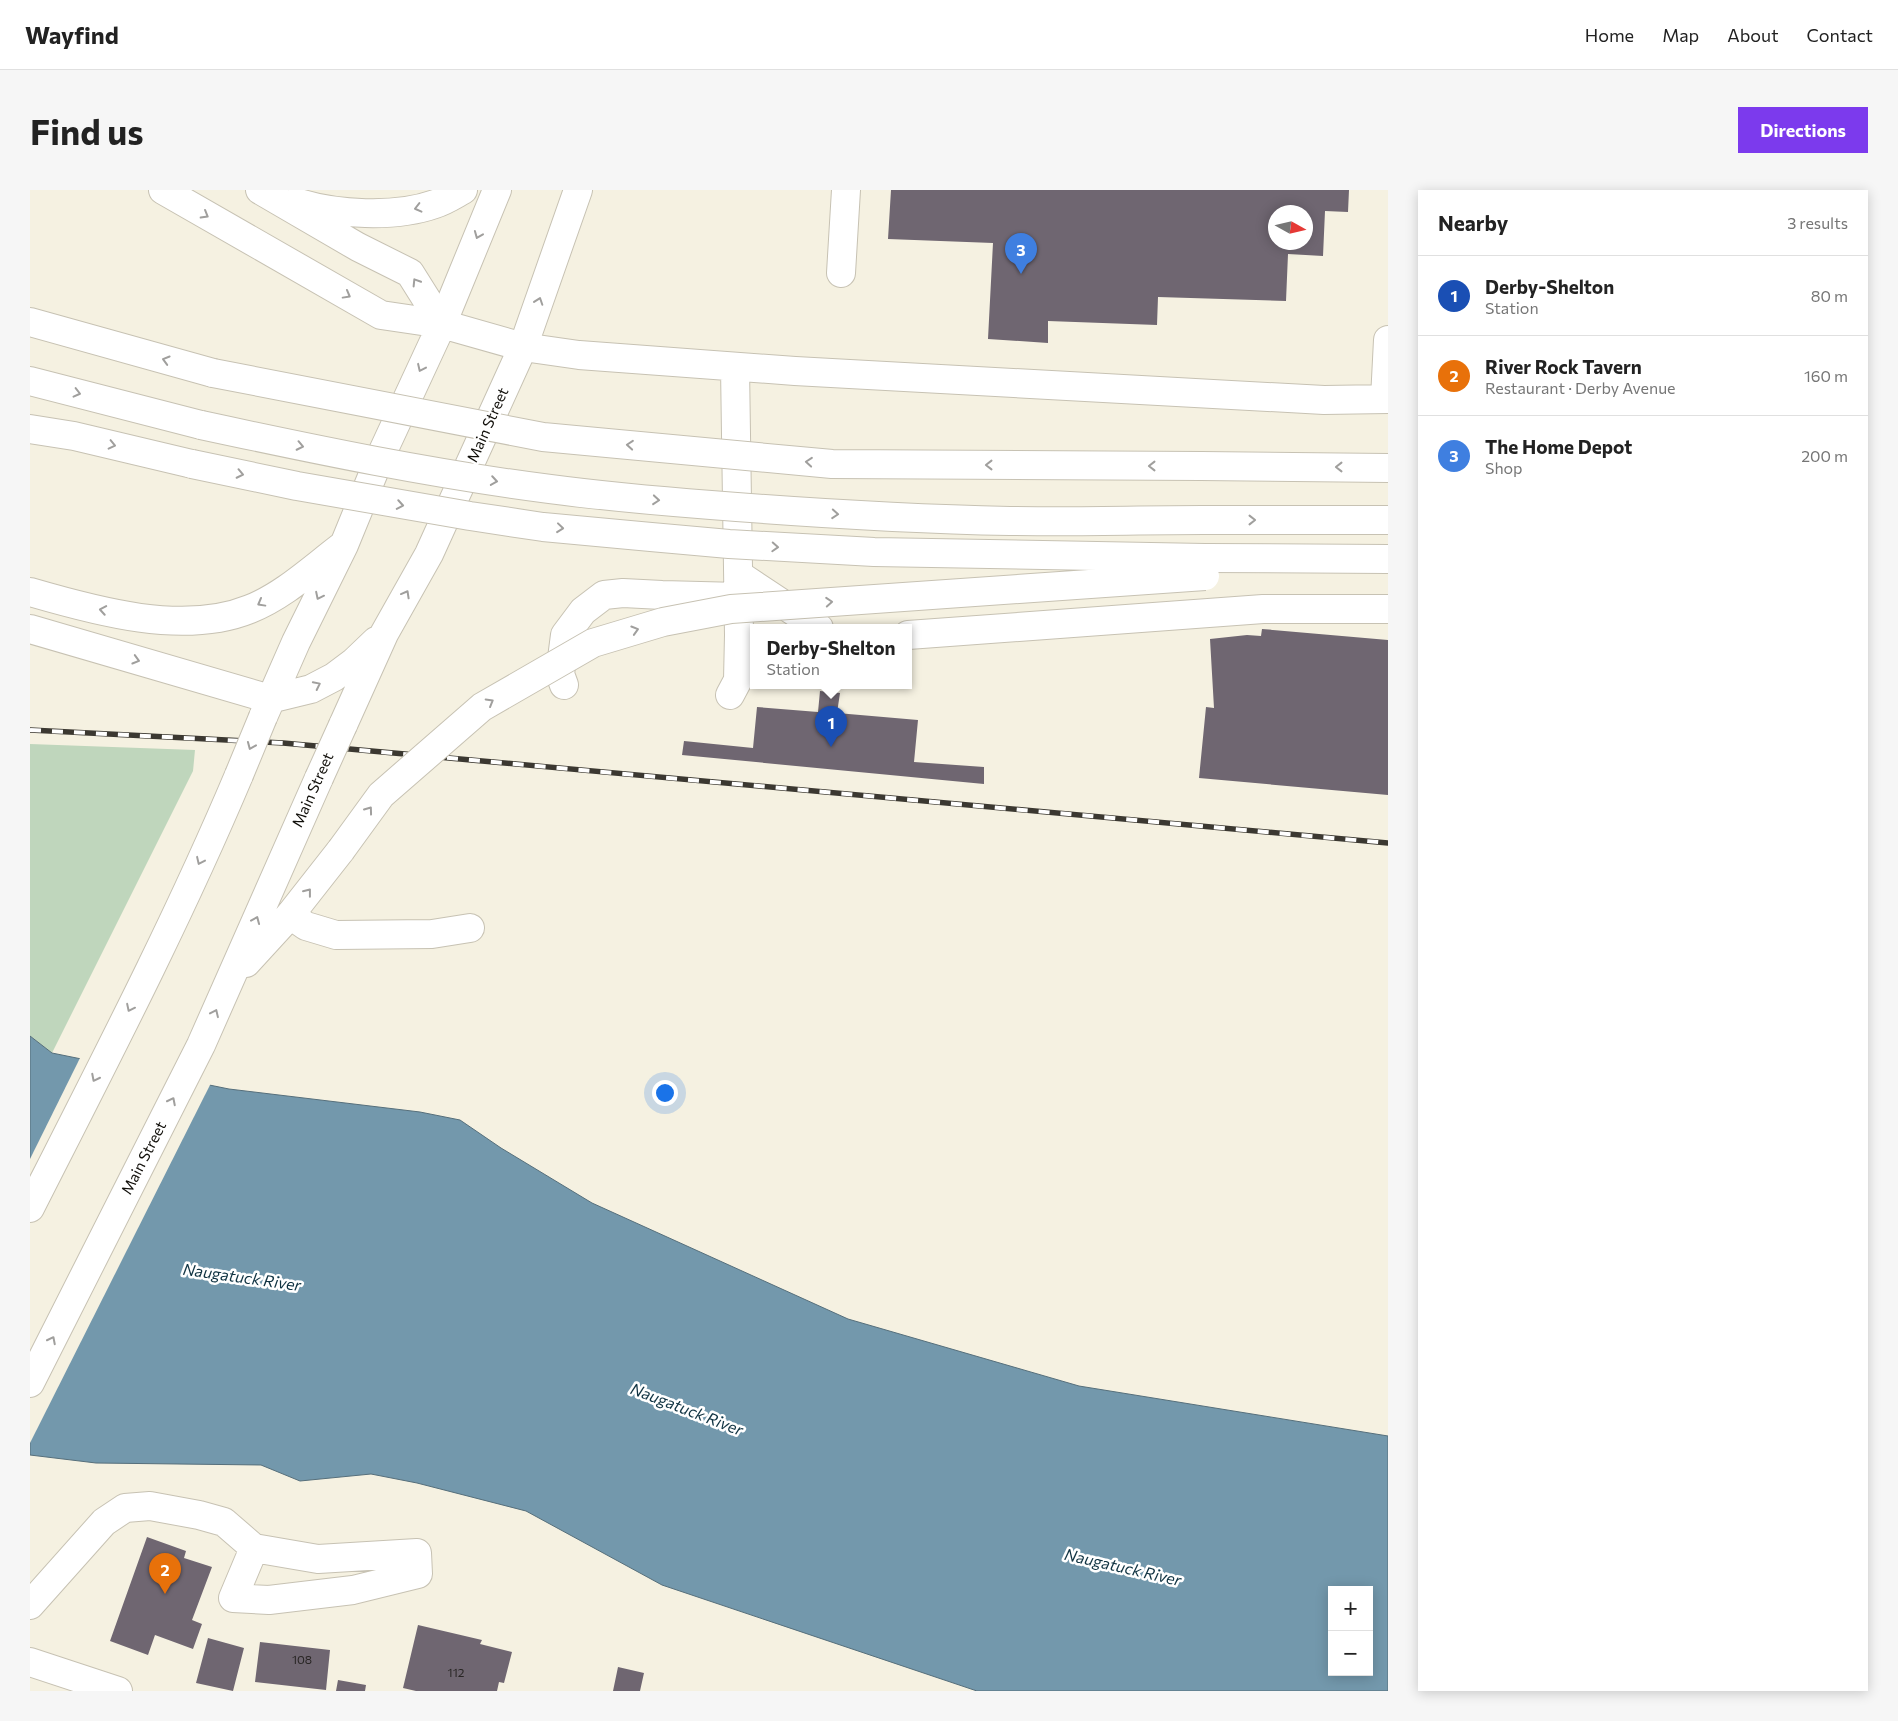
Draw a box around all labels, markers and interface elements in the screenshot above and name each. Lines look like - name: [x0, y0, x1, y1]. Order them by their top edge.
- text: Wayfind: [25, 20, 119, 49]
- text: Home: [1585, 24, 1634, 46]
- text: Map: [1662, 24, 1699, 46]
- text: About: [1727, 24, 1779, 46]
- text: Contact: [1807, 24, 1873, 46]
- button: Directions: [1738, 107, 1868, 153]
- text: Find us: [30, 109, 144, 152]
- one-way arrow: [414, 202, 423, 213]
- north arrow: [1268, 205, 1313, 250]
- one-way arrow: [200, 208, 209, 218]
- text: Nearby: [1438, 210, 1508, 235]
- text: 3 results: [1787, 213, 1848, 232]
- one-way arrow: [473, 230, 484, 239]
- pin: 3: [1005, 233, 1037, 274]
- text: Derby-Shelton: [1485, 275, 1614, 298]
- one-way arrow: [413, 279, 423, 288]
- text: 1: [1450, 286, 1458, 305]
- text: 80 m: [1811, 286, 1848, 305]
- one-way arrow: [341, 288, 350, 298]
- one-way arrow: [533, 297, 543, 306]
- text: Station: [1485, 298, 1539, 317]
- one-way arrow: [161, 355, 170, 366]
- text: River Rock Tavern: [1485, 355, 1642, 378]
- one-way arrow: [417, 363, 428, 372]
- text: 2: [1449, 366, 1459, 385]
- text: 160 m: [1804, 366, 1848, 385]
- text: Restaurant · Derby Avenue: [1485, 378, 1676, 397]
- street label: Main Street: [463, 384, 512, 465]
- one-way arrow: [73, 387, 82, 398]
- text: The Home Depot: [1485, 435, 1632, 458]
- one-way arrow: [108, 439, 117, 450]
- one-way arrow: [295, 440, 304, 451]
- one-way arrow: [626, 440, 634, 451]
- text: 3: [1449, 446, 1459, 465]
- text: 200 m: [1801, 446, 1848, 465]
- one-way arrow: [805, 457, 813, 468]
- text: Shop: [1485, 458, 1523, 477]
- one-way arrow: [985, 460, 993, 470]
- one-way arrow: [1148, 461, 1156, 471]
- one-way arrow: [1335, 462, 1343, 472]
- one-way arrow: [236, 468, 245, 479]
- one-way arrow: [490, 475, 499, 485]
- one-way arrow: [652, 495, 660, 506]
- one-way arrow: [395, 499, 404, 509]
- one-way arrow: [831, 509, 839, 520]
- one-way arrow: [1248, 515, 1256, 525]
- one-way arrow: [557, 523, 565, 534]
- one-way arrow: [771, 541, 779, 552]
- one-way arrow: [400, 590, 410, 599]
- one-way arrow: [315, 591, 325, 600]
- one-way arrow: [258, 597, 267, 607]
- one-way arrow: [826, 597, 834, 608]
- one-way arrow: [98, 605, 107, 616]
- popup: [750, 624, 912, 689]
- one-way arrow: [630, 626, 638, 636]
- text: Derby-Shelton: [766, 636, 896, 659]
- one-way arrow: [131, 654, 139, 664]
- text: Station: [766, 659, 820, 678]
- one-way arrow: [311, 682, 320, 692]
- one-way arrow: [484, 698, 493, 708]
- pin: 1: [815, 706, 847, 747]
- one-way arrow: [246, 741, 257, 750]
- street label: Main Street: [288, 749, 337, 830]
- one-way arrow: [363, 806, 372, 816]
- one-way arrow: [196, 856, 206, 865]
- one-way arrow: [302, 889, 310, 898]
- one-way arrow: [251, 917, 261, 925]
- one-way arrow: [126, 1003, 137, 1012]
- one-way arrow: [209, 1009, 220, 1018]
- one-way arrow: [91, 1073, 102, 1082]
- your location: [652, 1080, 678, 1106]
- one-way arrow: [166, 1097, 177, 1106]
- street label: Main Street: [117, 1118, 169, 1197]
- water label: Naugatuck River: [182, 1259, 303, 1294]
- one-way arrow: [46, 1336, 56, 1345]
- water label: Naugatuck River: [628, 1378, 747, 1439]
- water label: Naugatuck River: [1063, 1544, 1184, 1589]
- pin: 2: [149, 1553, 181, 1594]
- map controls: [1328, 1586, 1373, 1676]
- button: +: [1328, 1586, 1373, 1631]
- button: −: [1328, 1631, 1373, 1676]
- house number: 108: [292, 1652, 312, 1666]
- house number: 112: [448, 1665, 465, 1679]

